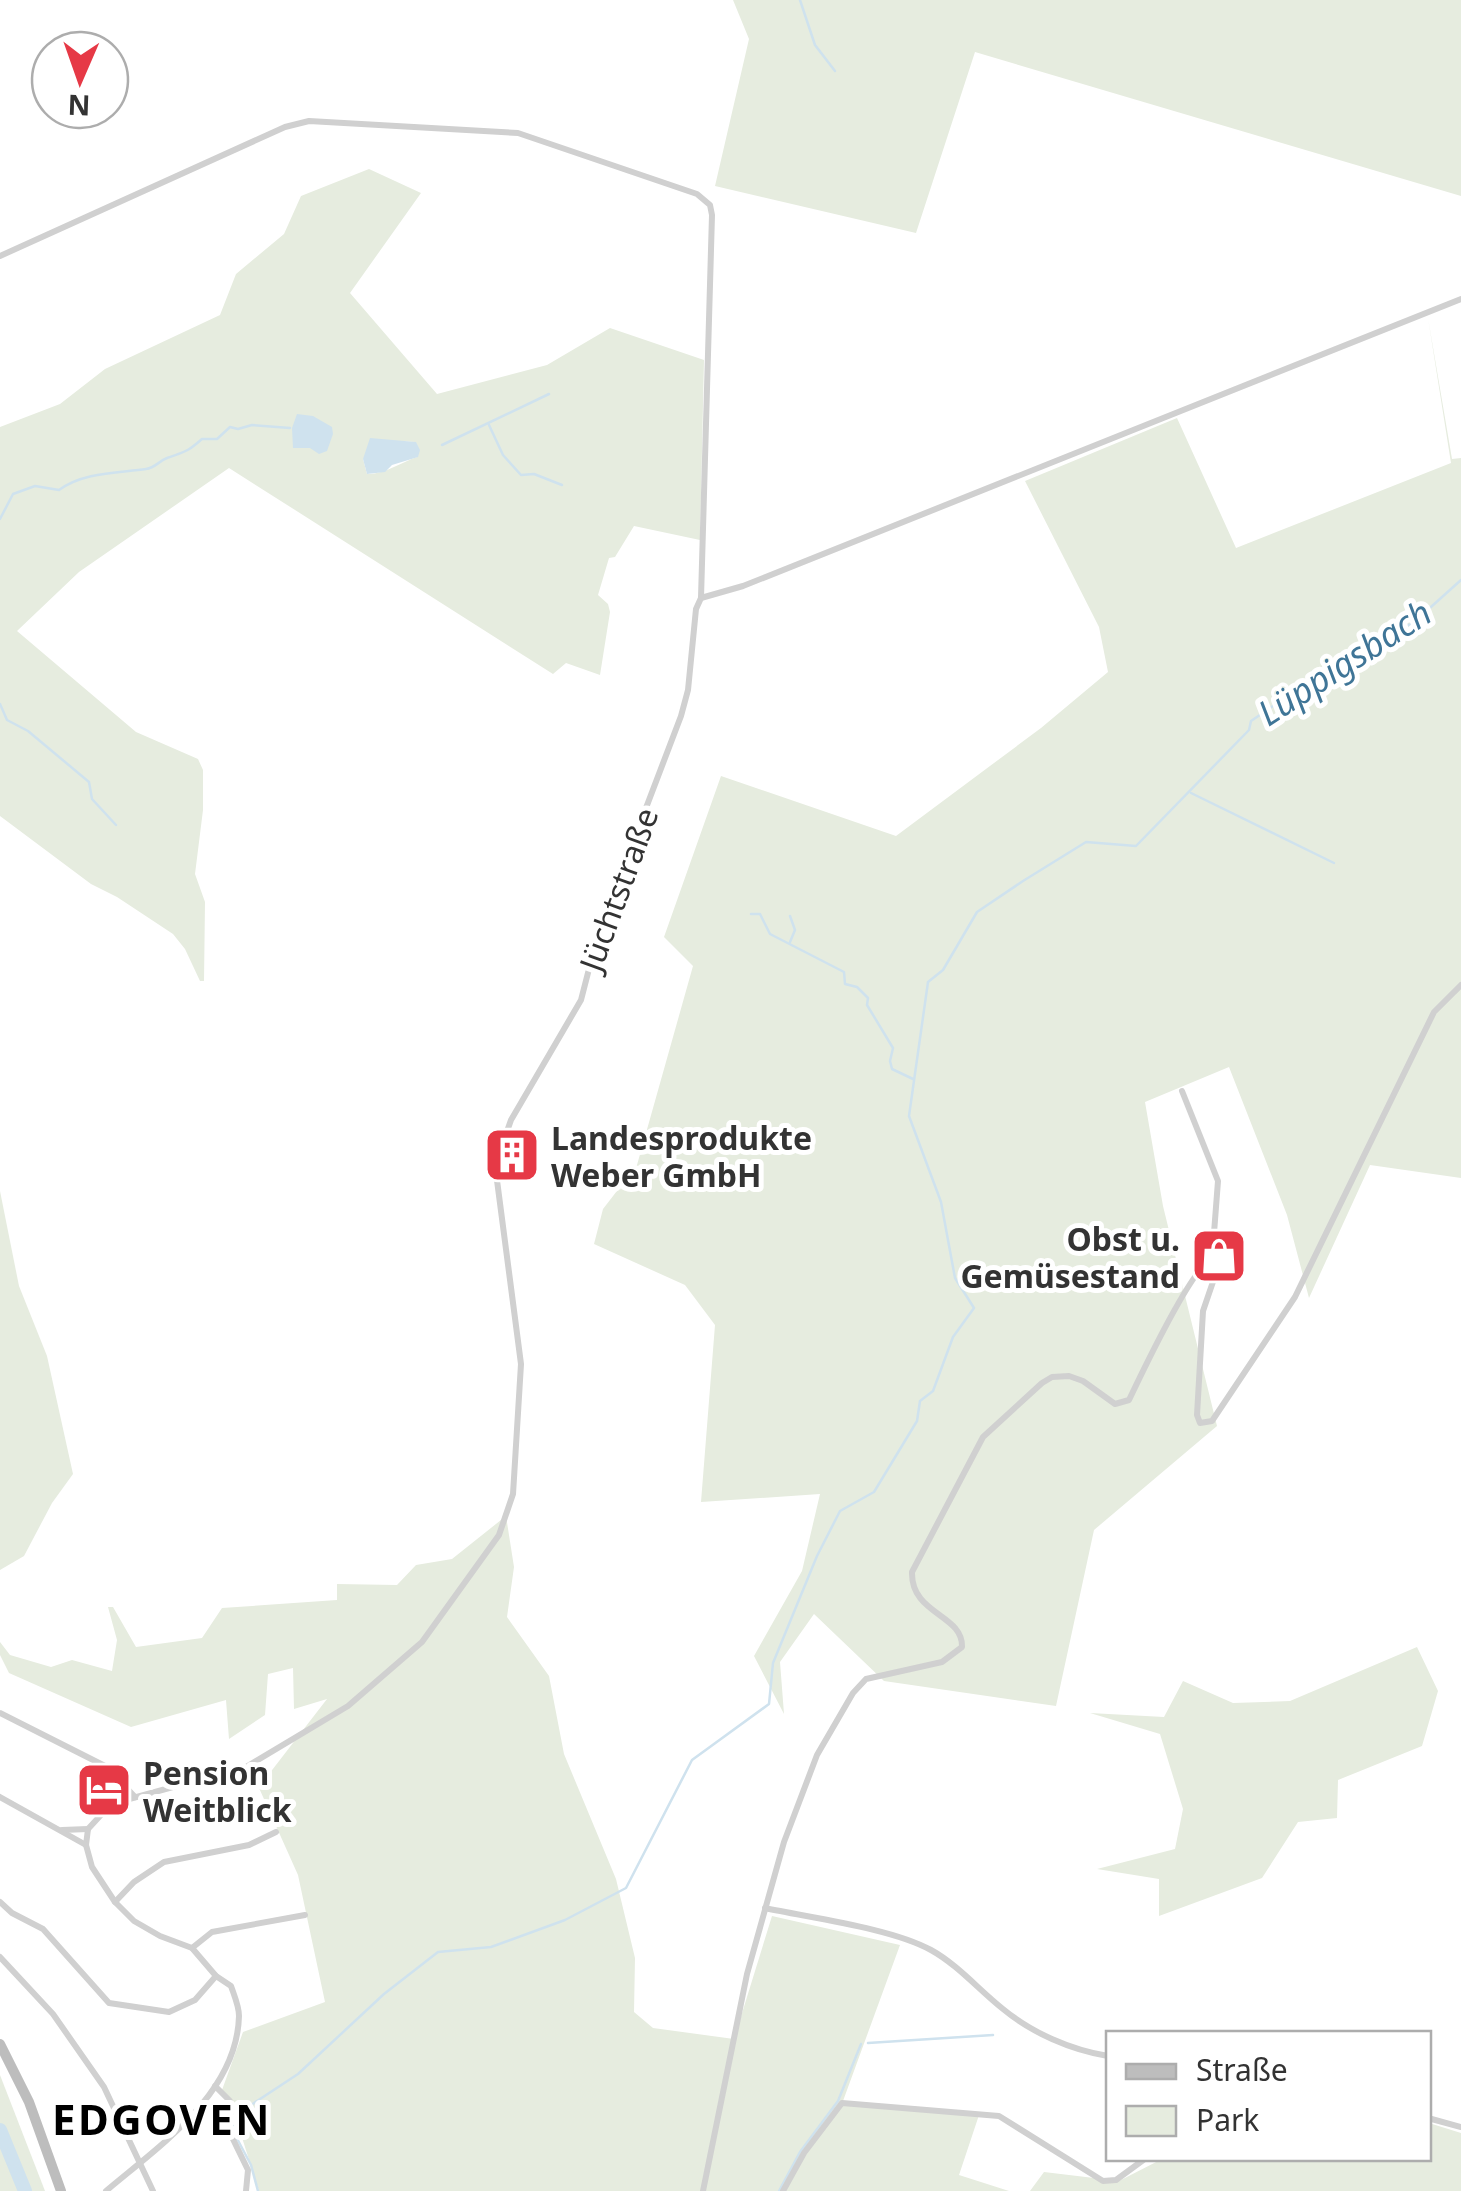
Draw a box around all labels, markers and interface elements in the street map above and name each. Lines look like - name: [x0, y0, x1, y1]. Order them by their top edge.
- north arrow: [30, 30, 130, 130]
- text: N: [67, 87, 91, 125]
- water label: Lüppigsbach: [1248, 588, 1440, 736]
- street label: Jüchtstraße: [568, 801, 667, 979]
- place label: Landesprodukte Weber GmbH: [551, 1116, 812, 1196]
- building icon: Landesprodukte Weber GmbH: [482, 1125, 542, 1185]
- place label: Obst u. Gemüsestand: [960, 1217, 1180, 1297]
- shop icon: Obst u. Gemüsestand: [1189, 1226, 1249, 1286]
- place label: Pension Weitblick: [143, 1751, 292, 1831]
- hotel icon: Pension Weitblick: [74, 1760, 134, 1820]
- legend: [1106, 2031, 1431, 2161]
- text: Straße: [1196, 2049, 1288, 2090]
- district label: EDGOVEN: [52, 2090, 272, 2147]
- text: Park: [1196, 2099, 1259, 2140]

